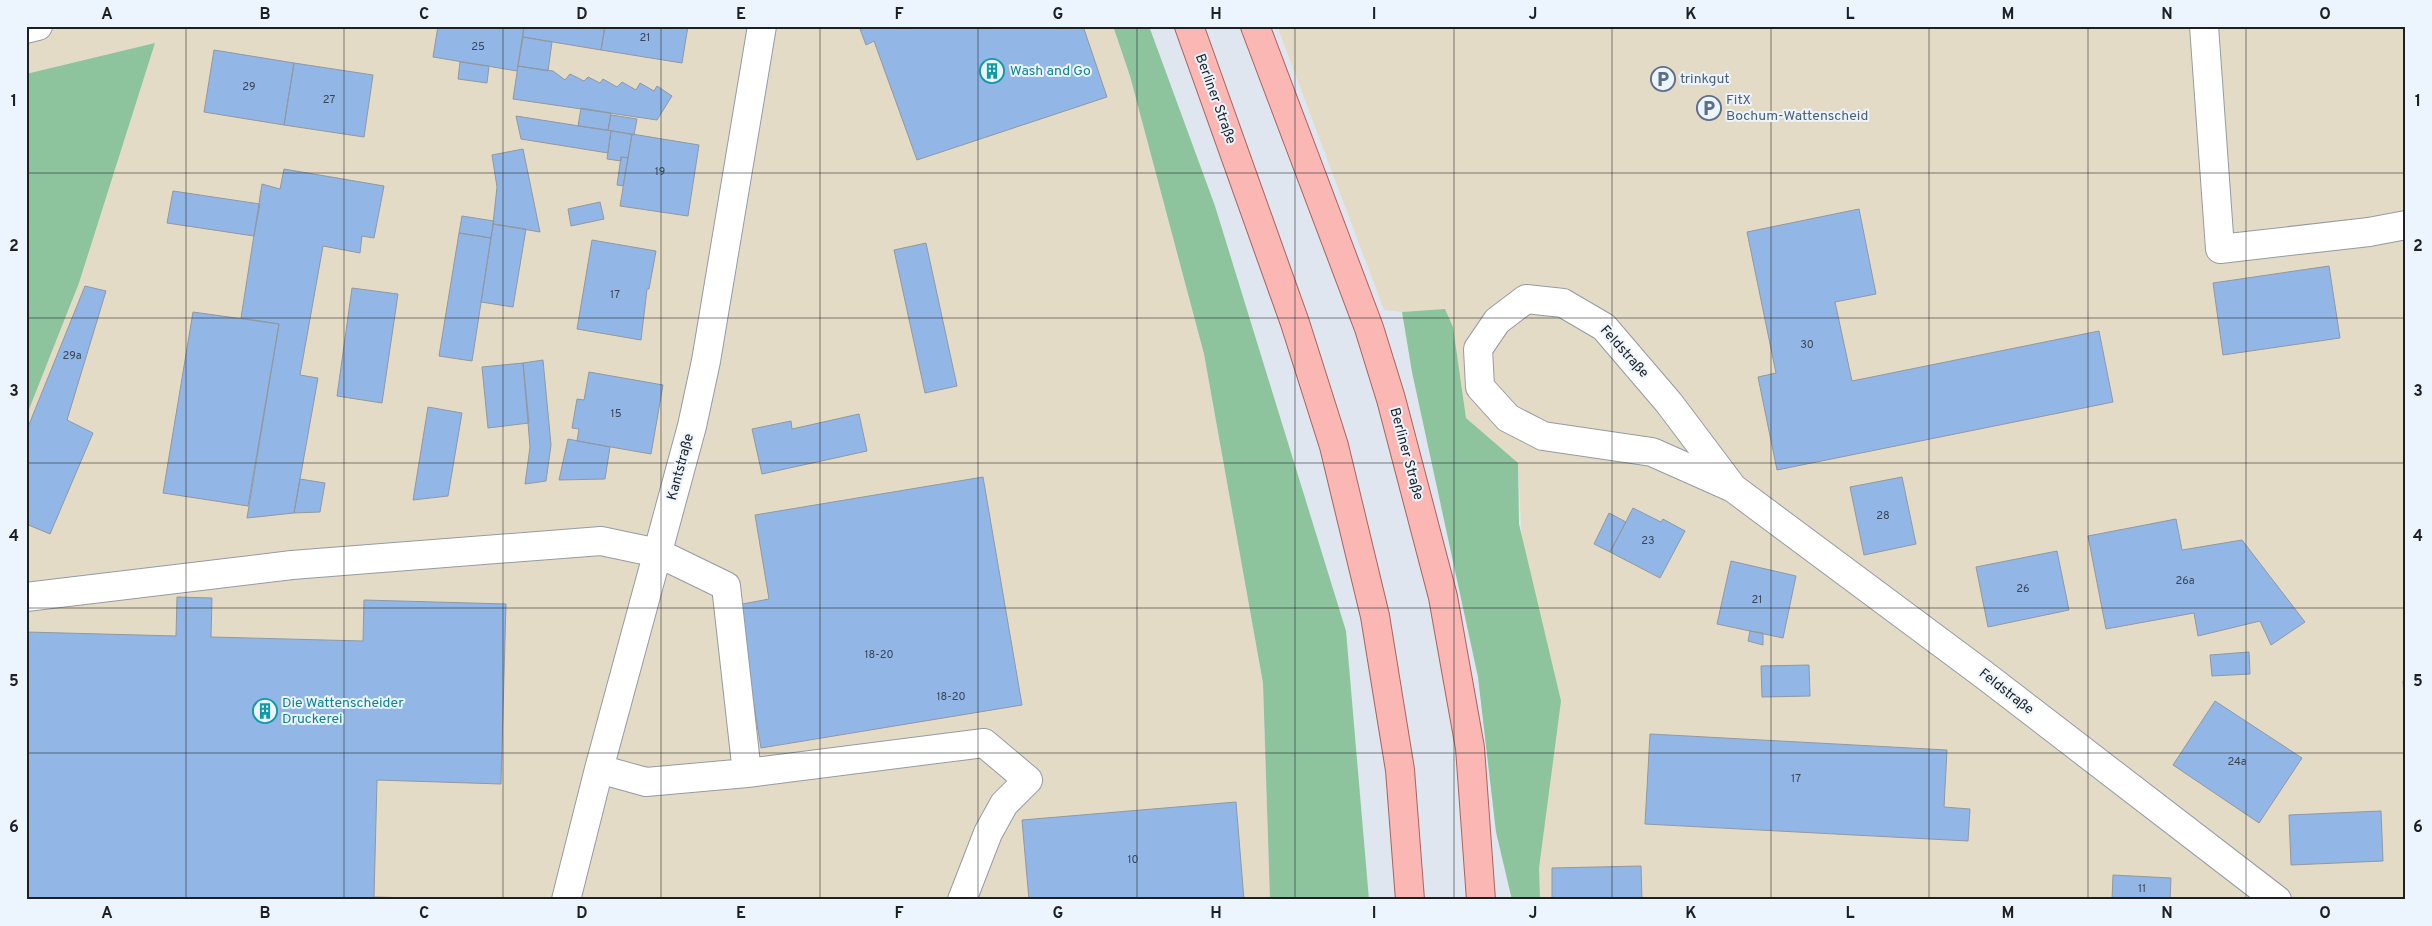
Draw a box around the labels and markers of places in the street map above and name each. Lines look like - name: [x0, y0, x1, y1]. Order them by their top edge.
- building icon: Wash and Go: [979, 58, 1005, 84]
- place label: Wash and Go: [1010, 63, 1091, 80]
- parking icon: trinkgut: [1650, 66, 1676, 92]
- place label: trinkgut: [1680, 71, 1730, 88]
- place label: FitX Bochum-Wattenscheid: [1726, 92, 1868, 125]
- parking icon: FitX Bochum-Wattenscheid: [1696, 95, 1722, 121]
- place label: Die Wattenscheider Druckerei: [282, 695, 404, 728]
- building icon: Die Wattenscheider Druckerei: [252, 698, 278, 724]

